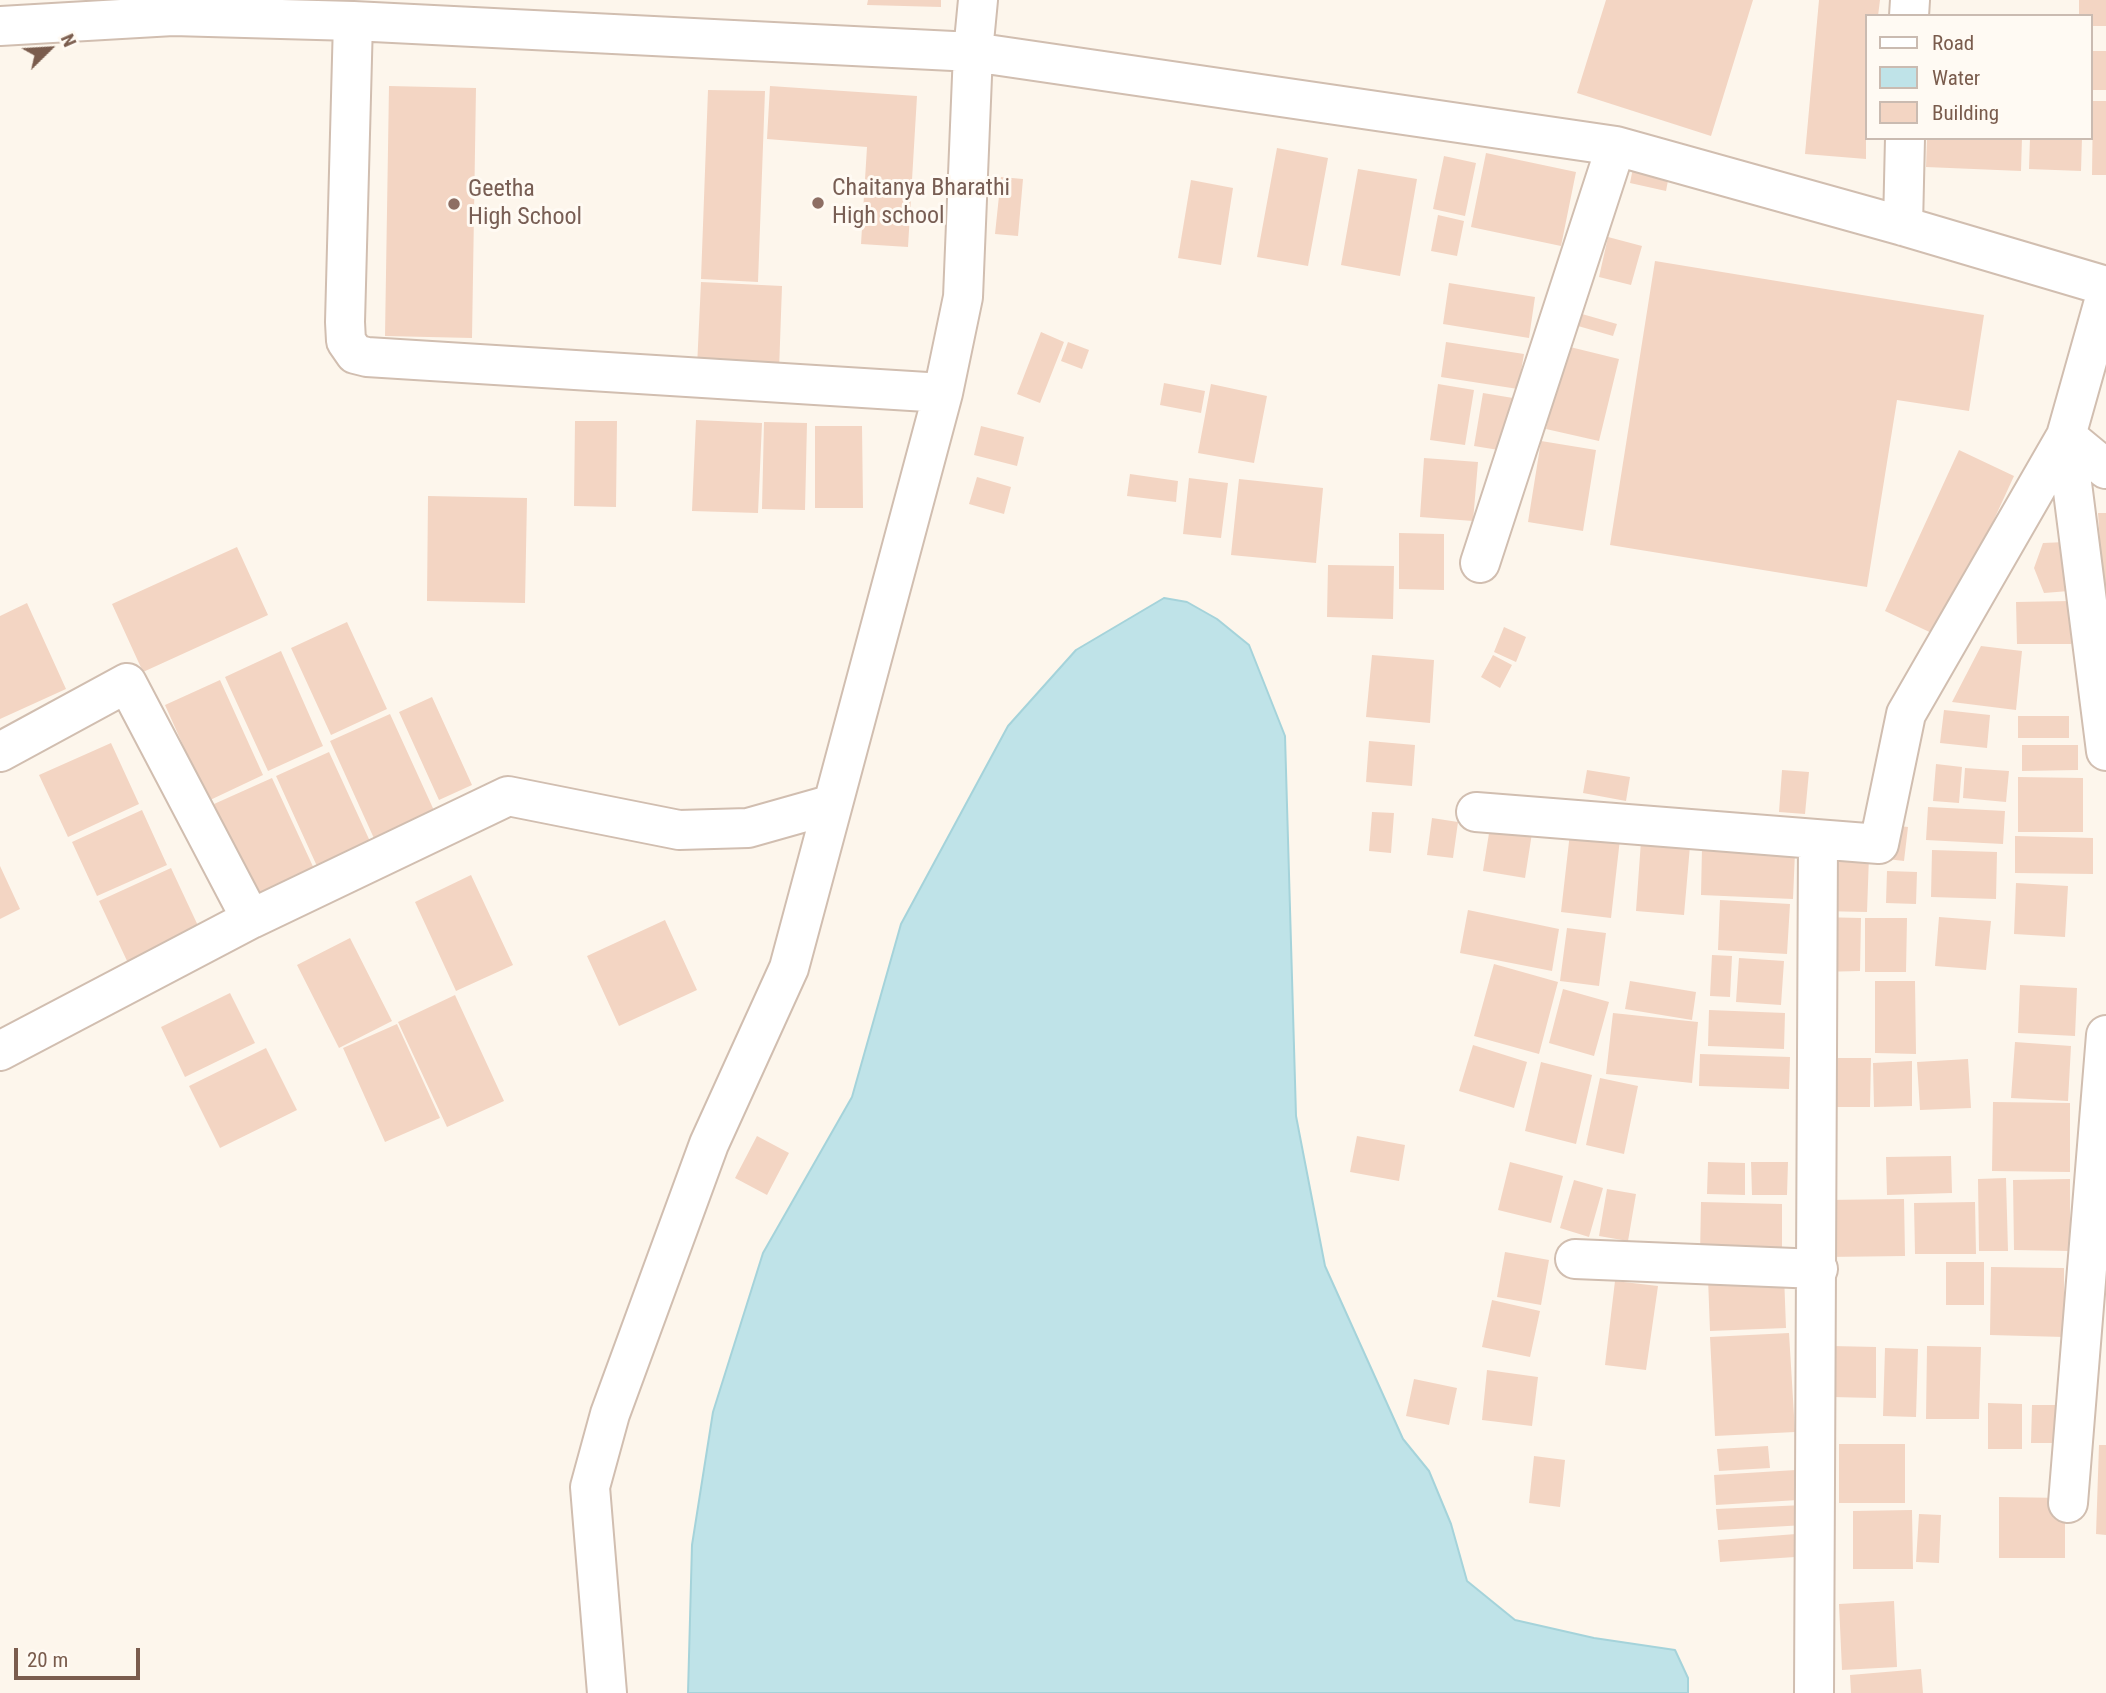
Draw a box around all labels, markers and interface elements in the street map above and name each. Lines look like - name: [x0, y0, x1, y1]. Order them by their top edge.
- north arrow: [14, 14, 84, 84]
- legend: [1864, 14, 2092, 140]
- text: N: [56, 30, 82, 50]
- text: Road: [1932, 31, 1974, 55]
- text: Water: [1932, 66, 1980, 90]
- text: Building: [1932, 101, 1999, 125]
- place label: Chaitanya Bharathi High school: [832, 175, 1010, 231]
- place label: Geetha High School: [468, 176, 582, 232]
- marker: Chaitanya Bharathi High school: [810, 195, 826, 211]
- marker: Geetha High School: [446, 196, 462, 212]
- scale bar: [18, 1634, 144, 1678]
- text: 20 m: [27, 1648, 68, 1672]

